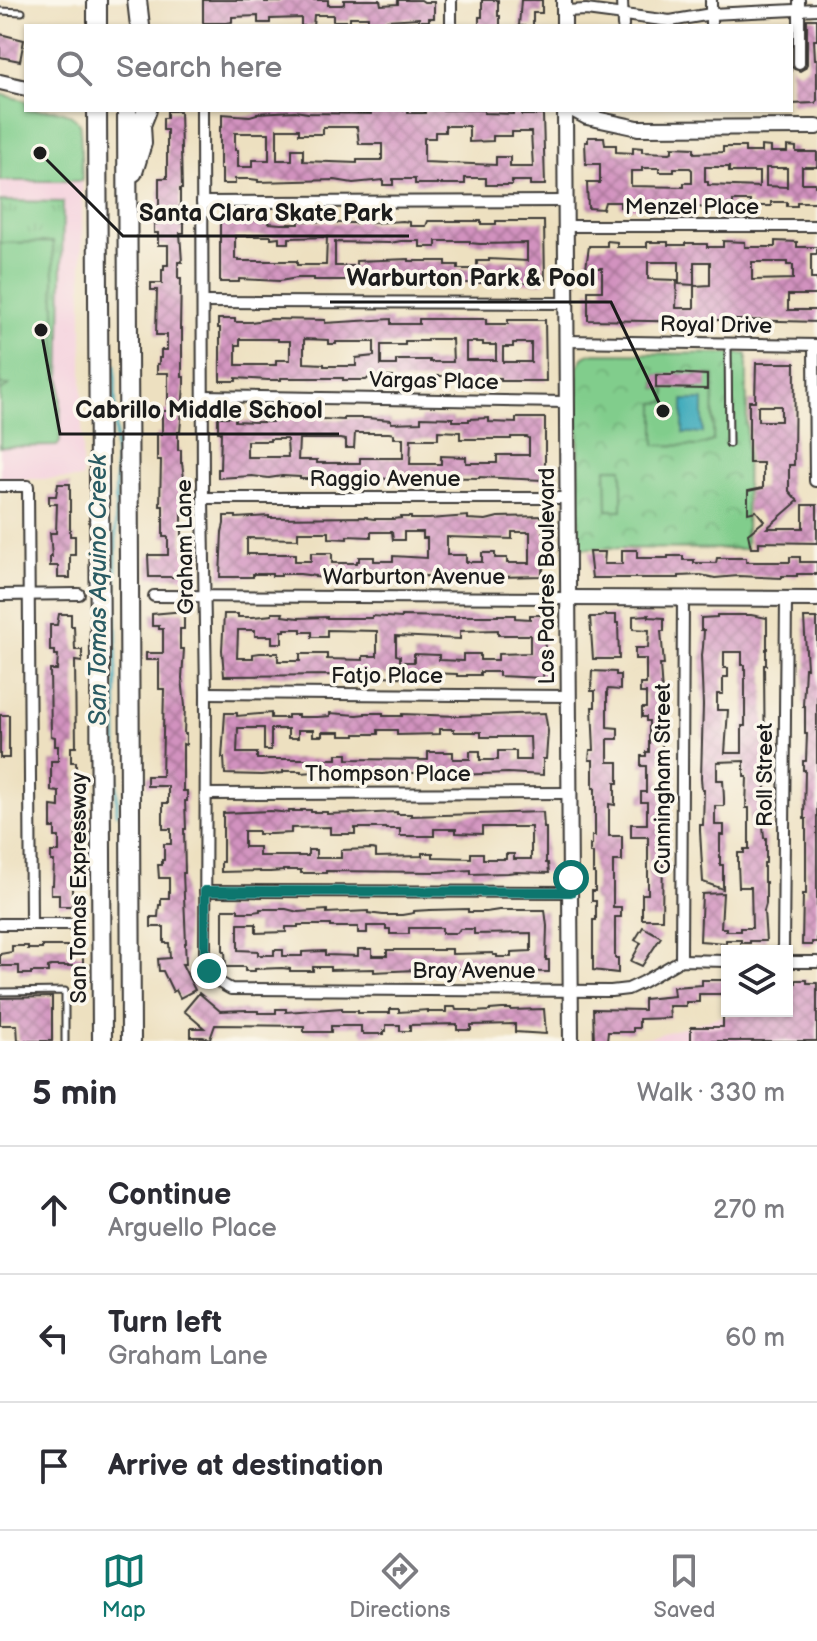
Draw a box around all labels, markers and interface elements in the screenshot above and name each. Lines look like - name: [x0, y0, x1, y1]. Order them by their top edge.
- search box: [24, 24, 793, 112]
- icon: search: [52, 46, 96, 90]
- text: Search here: [116, 50, 282, 86]
- callout: Santa Clara Skate Park: [123, 188, 409, 236]
- street label: Menzel Place: [625, 194, 759, 221]
- text: Santa Clara Skate Park: [139, 199, 393, 228]
- callout: Warburton Park & Pool: [330, 254, 611, 302]
- text: Warburton Park & Pool: [346, 264, 596, 293]
- street label: Royal Drive: [660, 311, 772, 340]
- street label: Vargas Place: [369, 367, 499, 396]
- callout: Cabrillo Middle School: [60, 386, 339, 434]
- text: Cabrillo Middle School: [75, 396, 323, 425]
- water label: San Tomas Aquino Creek: [84, 453, 113, 726]
- street label: Raggio Avenue: [310, 466, 460, 493]
- street label: Los Padres Boulevard: [534, 468, 561, 684]
- street label: Graham Lane: [171, 479, 200, 615]
- street label: Warburton Avenue: [323, 564, 505, 591]
- street label: Fatjo Place: [331, 663, 443, 690]
- street label: Cunningham Street: [650, 683, 677, 875]
- street label: Roll Street: [752, 723, 779, 827]
- street label: Thompson Place: [305, 761, 471, 788]
- street label: San Tomas Expressway: [66, 772, 93, 1004]
- route start: [553, 860, 589, 896]
- map controls: [721, 945, 793, 1017]
- button: layers: [721, 945, 793, 1017]
- route end: [191, 953, 227, 989]
- street label: Bray Avenue: [412, 958, 536, 985]
- text: 5 min: [32, 1073, 117, 1114]
- text: Walk · 330 m: [637, 1078, 785, 1109]
- text: Continue: [108, 1177, 231, 1213]
- icon: ahead: [32, 1188, 76, 1232]
- text: 270 m: [713, 1195, 785, 1226]
- text: Arguello Place: [108, 1213, 277, 1244]
- text: Turn left: [108, 1305, 222, 1341]
- icon: left: [32, 1316, 76, 1360]
- text: 60 m: [725, 1323, 785, 1354]
- text: Graham Lane: [108, 1341, 268, 1372]
- icon: arrive: [32, 1444, 76, 1488]
- text: Arrive at destination: [108, 1448, 384, 1484]
- tab: Map: [102, 1549, 146, 1624]
- tab: Directions: [349, 1549, 450, 1624]
- tab: Saved: [654, 1549, 715, 1624]

